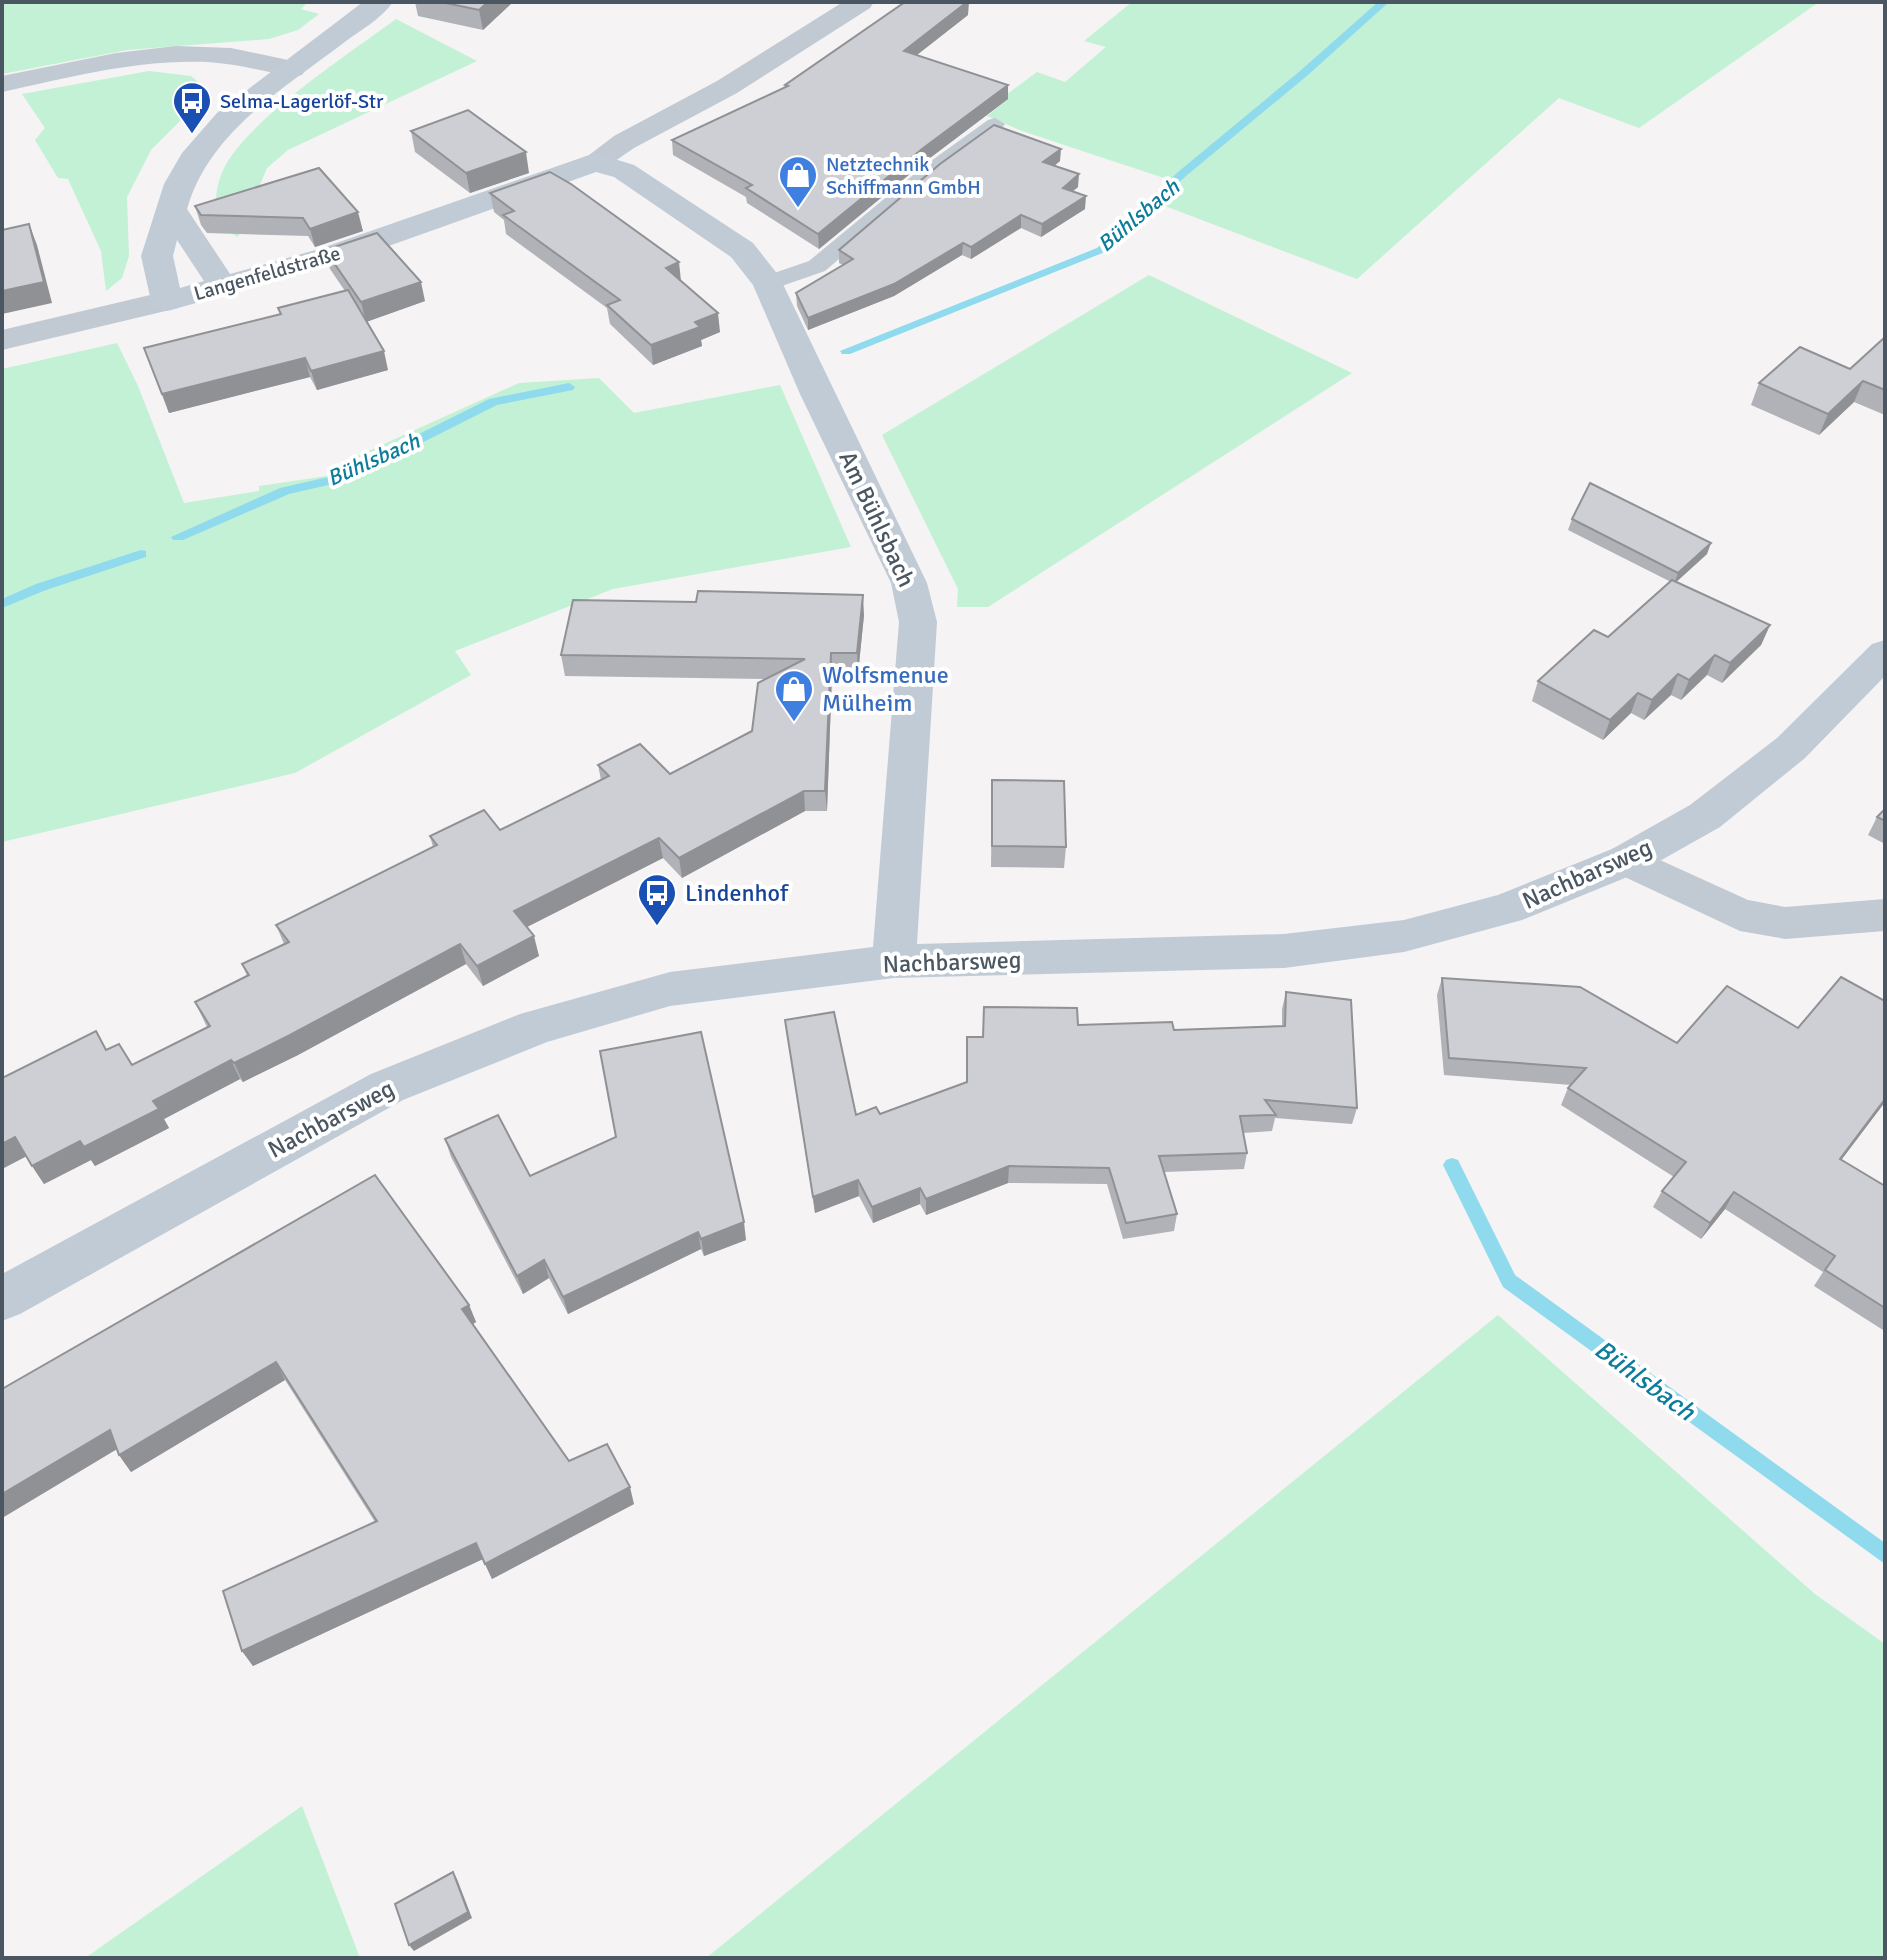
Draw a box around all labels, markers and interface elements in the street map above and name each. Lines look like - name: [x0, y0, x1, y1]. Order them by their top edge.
- bus stop icon: Selma-Lagerlöf-Str: [171, 80, 213, 135]
- place label: Selma-Lagerlöf-Str: [220, 89, 384, 114]
- place label: Netztechnik Schiffmann GmbH: [826, 152, 981, 200]
- shop icon: Netztechnik Schiffmann GmbH: [777, 154, 819, 209]
- water label: Bühlsbach: [1092, 173, 1185, 257]
- street label: Langenfeldstraße: [191, 241, 343, 306]
- water label: Bühlsbach: [323, 427, 425, 492]
- street label: Am Bühlsbach: [832, 446, 922, 592]
- place label: Wolfsmenue Mülheim: [822, 660, 949, 718]
- shop icon: Wolfsmenue Mülheim: [773, 668, 815, 723]
- street label: Nachbarsweg: [1518, 832, 1656, 916]
- bus stop icon: Lindenhof: [636, 872, 678, 927]
- place label: Lindenhof: [685, 878, 789, 908]
- street label: Nachbarsweg: [882, 945, 1022, 979]
- street label: Nachbarsweg: [263, 1073, 399, 1165]
- water label: Bühlsbach: [1588, 1334, 1702, 1428]

